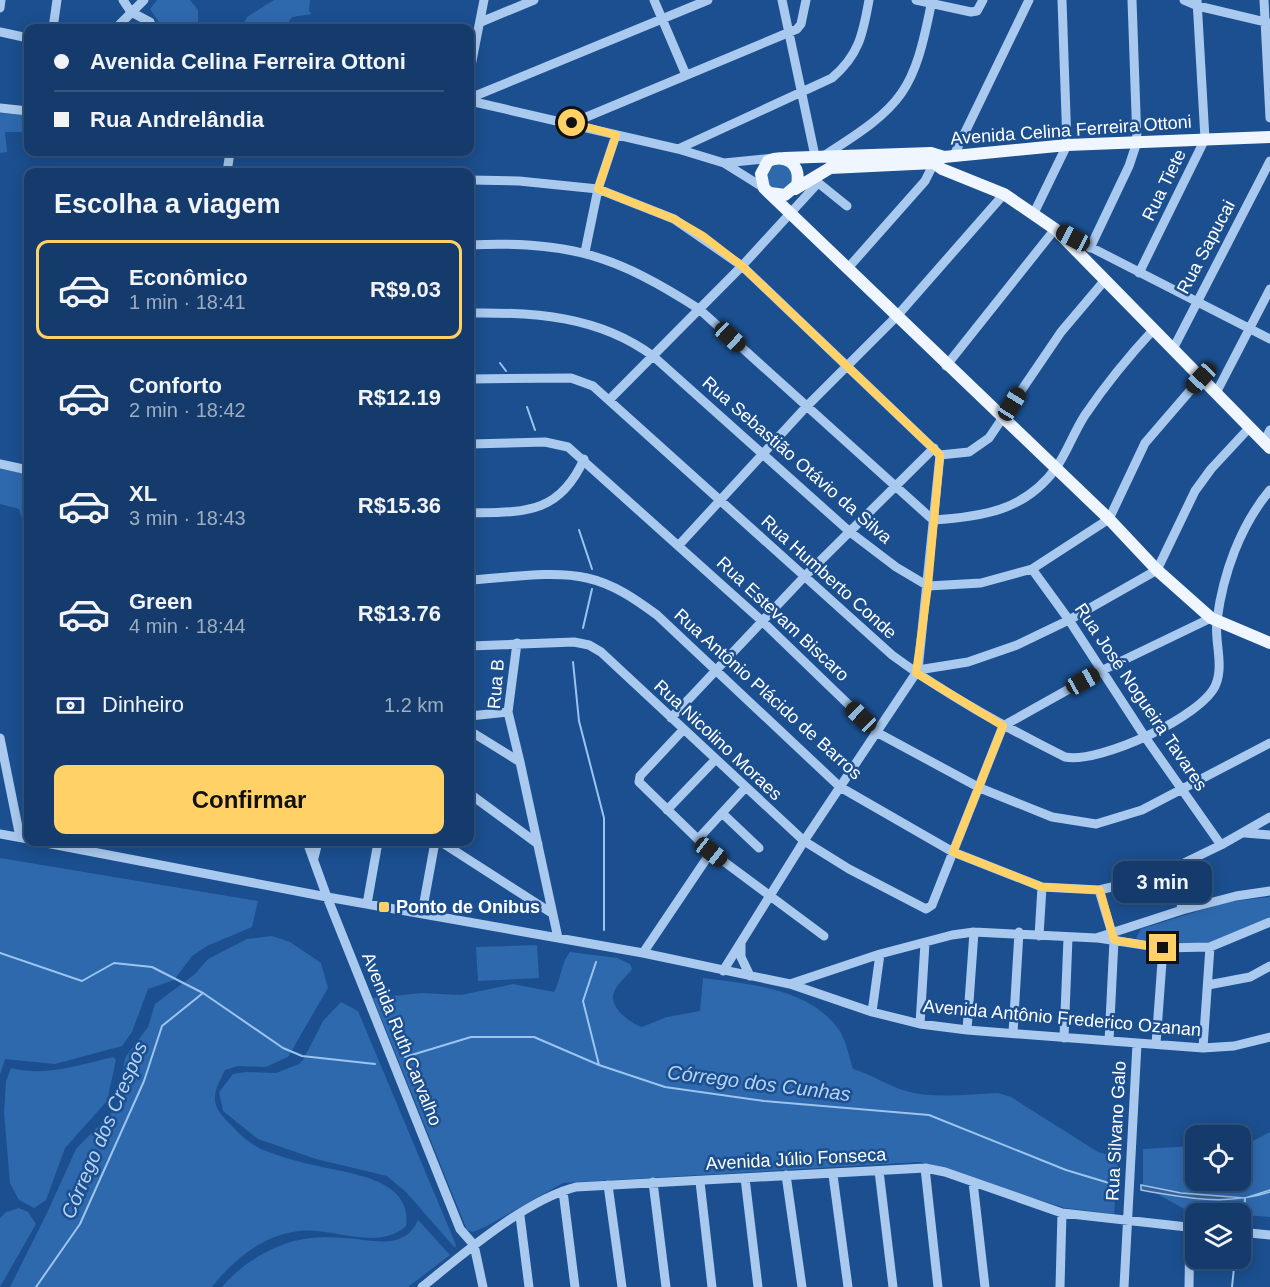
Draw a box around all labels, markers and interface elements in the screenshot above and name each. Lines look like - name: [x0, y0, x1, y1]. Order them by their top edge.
- text: Avenida Celina Ferreira Ottoni: [90, 49, 406, 74]
- text: Rua Andrelândia: [90, 107, 264, 132]
- route start: [558, 109, 585, 136]
- street label: Avenida Celina Ferreira Ottoni: [950, 112, 1192, 148]
- street label: Rua Tiete: [1138, 146, 1190, 224]
- text: Escolha a viagem: [54, 189, 281, 219]
- street label: Rua Sapucai: [1173, 197, 1239, 297]
- car: [1053, 222, 1093, 254]
- icon: car: [57, 263, 111, 317]
- text: Econômico: [129, 265, 248, 290]
- text: R$9.03: [370, 277, 441, 302]
- text: 1 min · 18:41: [129, 291, 246, 313]
- car: [711, 318, 749, 356]
- car: [1182, 359, 1220, 397]
- icon: car: [57, 371, 111, 425]
- street label: Rua Sebastião Otávio da Silva: [698, 372, 896, 548]
- text: Conforto: [129, 373, 222, 398]
- car: [995, 384, 1029, 424]
- text: R$12.19: [358, 385, 441, 410]
- text: 2 min · 18:42: [129, 399, 246, 421]
- icon: car: [57, 479, 111, 533]
- text: XL: [129, 481, 157, 506]
- text: R$15.36: [358, 493, 441, 518]
- text: 3 min · 18:43: [129, 507, 246, 529]
- street label: Rua Humberto Conde: [757, 511, 901, 643]
- street label: Rua Estevam Biscaro: [713, 553, 853, 685]
- icon: car: [57, 587, 111, 641]
- text: Green: [129, 589, 193, 614]
- street label: Rua José Nogueira Tavares: [1071, 599, 1211, 795]
- text: R$13.76: [358, 601, 441, 626]
- street label: Rua Antônio Plácido de Barros: [670, 605, 866, 783]
- text: 4 min · 18:44: [129, 615, 246, 637]
- street label: Rua B: [484, 658, 508, 710]
- car: [1063, 664, 1103, 698]
- street label: Rua Nicolino Moraes: [650, 676, 786, 804]
- icon: cash: [54, 689, 87, 722]
- text: Dinheiro: [102, 692, 184, 717]
- text: 1.2 km: [384, 694, 444, 716]
- car: [842, 698, 880, 736]
- button: Confirmar: [54, 765, 444, 834]
- car: [691, 834, 731, 870]
- callout: 3 min: [1114, 861, 1212, 903]
- text: 3 min: [1136, 871, 1189, 893]
- place label: Ponto de Onibus: [396, 897, 540, 917]
- marker: Ponto de Onibus: [377, 900, 391, 914]
- route end: [1149, 934, 1176, 961]
- street label: Avenida Ruth Carvalho: [358, 950, 446, 1128]
- street label: Avenida Antônio Frederico Ozanan: [922, 996, 1202, 1040]
- water label: Córrego dos Crespos: [57, 1038, 151, 1222]
- water label: Córrego dos Cunhas: [666, 1061, 852, 1105]
- street label: Rua Silvano Galo: [1102, 1061, 1130, 1201]
- map controls: [1185, 1125, 1251, 1269]
- button: locate: [1185, 1125, 1251, 1191]
- street label: Avenida Júlio Fonseca: [705, 1144, 888, 1174]
- button: layers: [1185, 1203, 1251, 1269]

